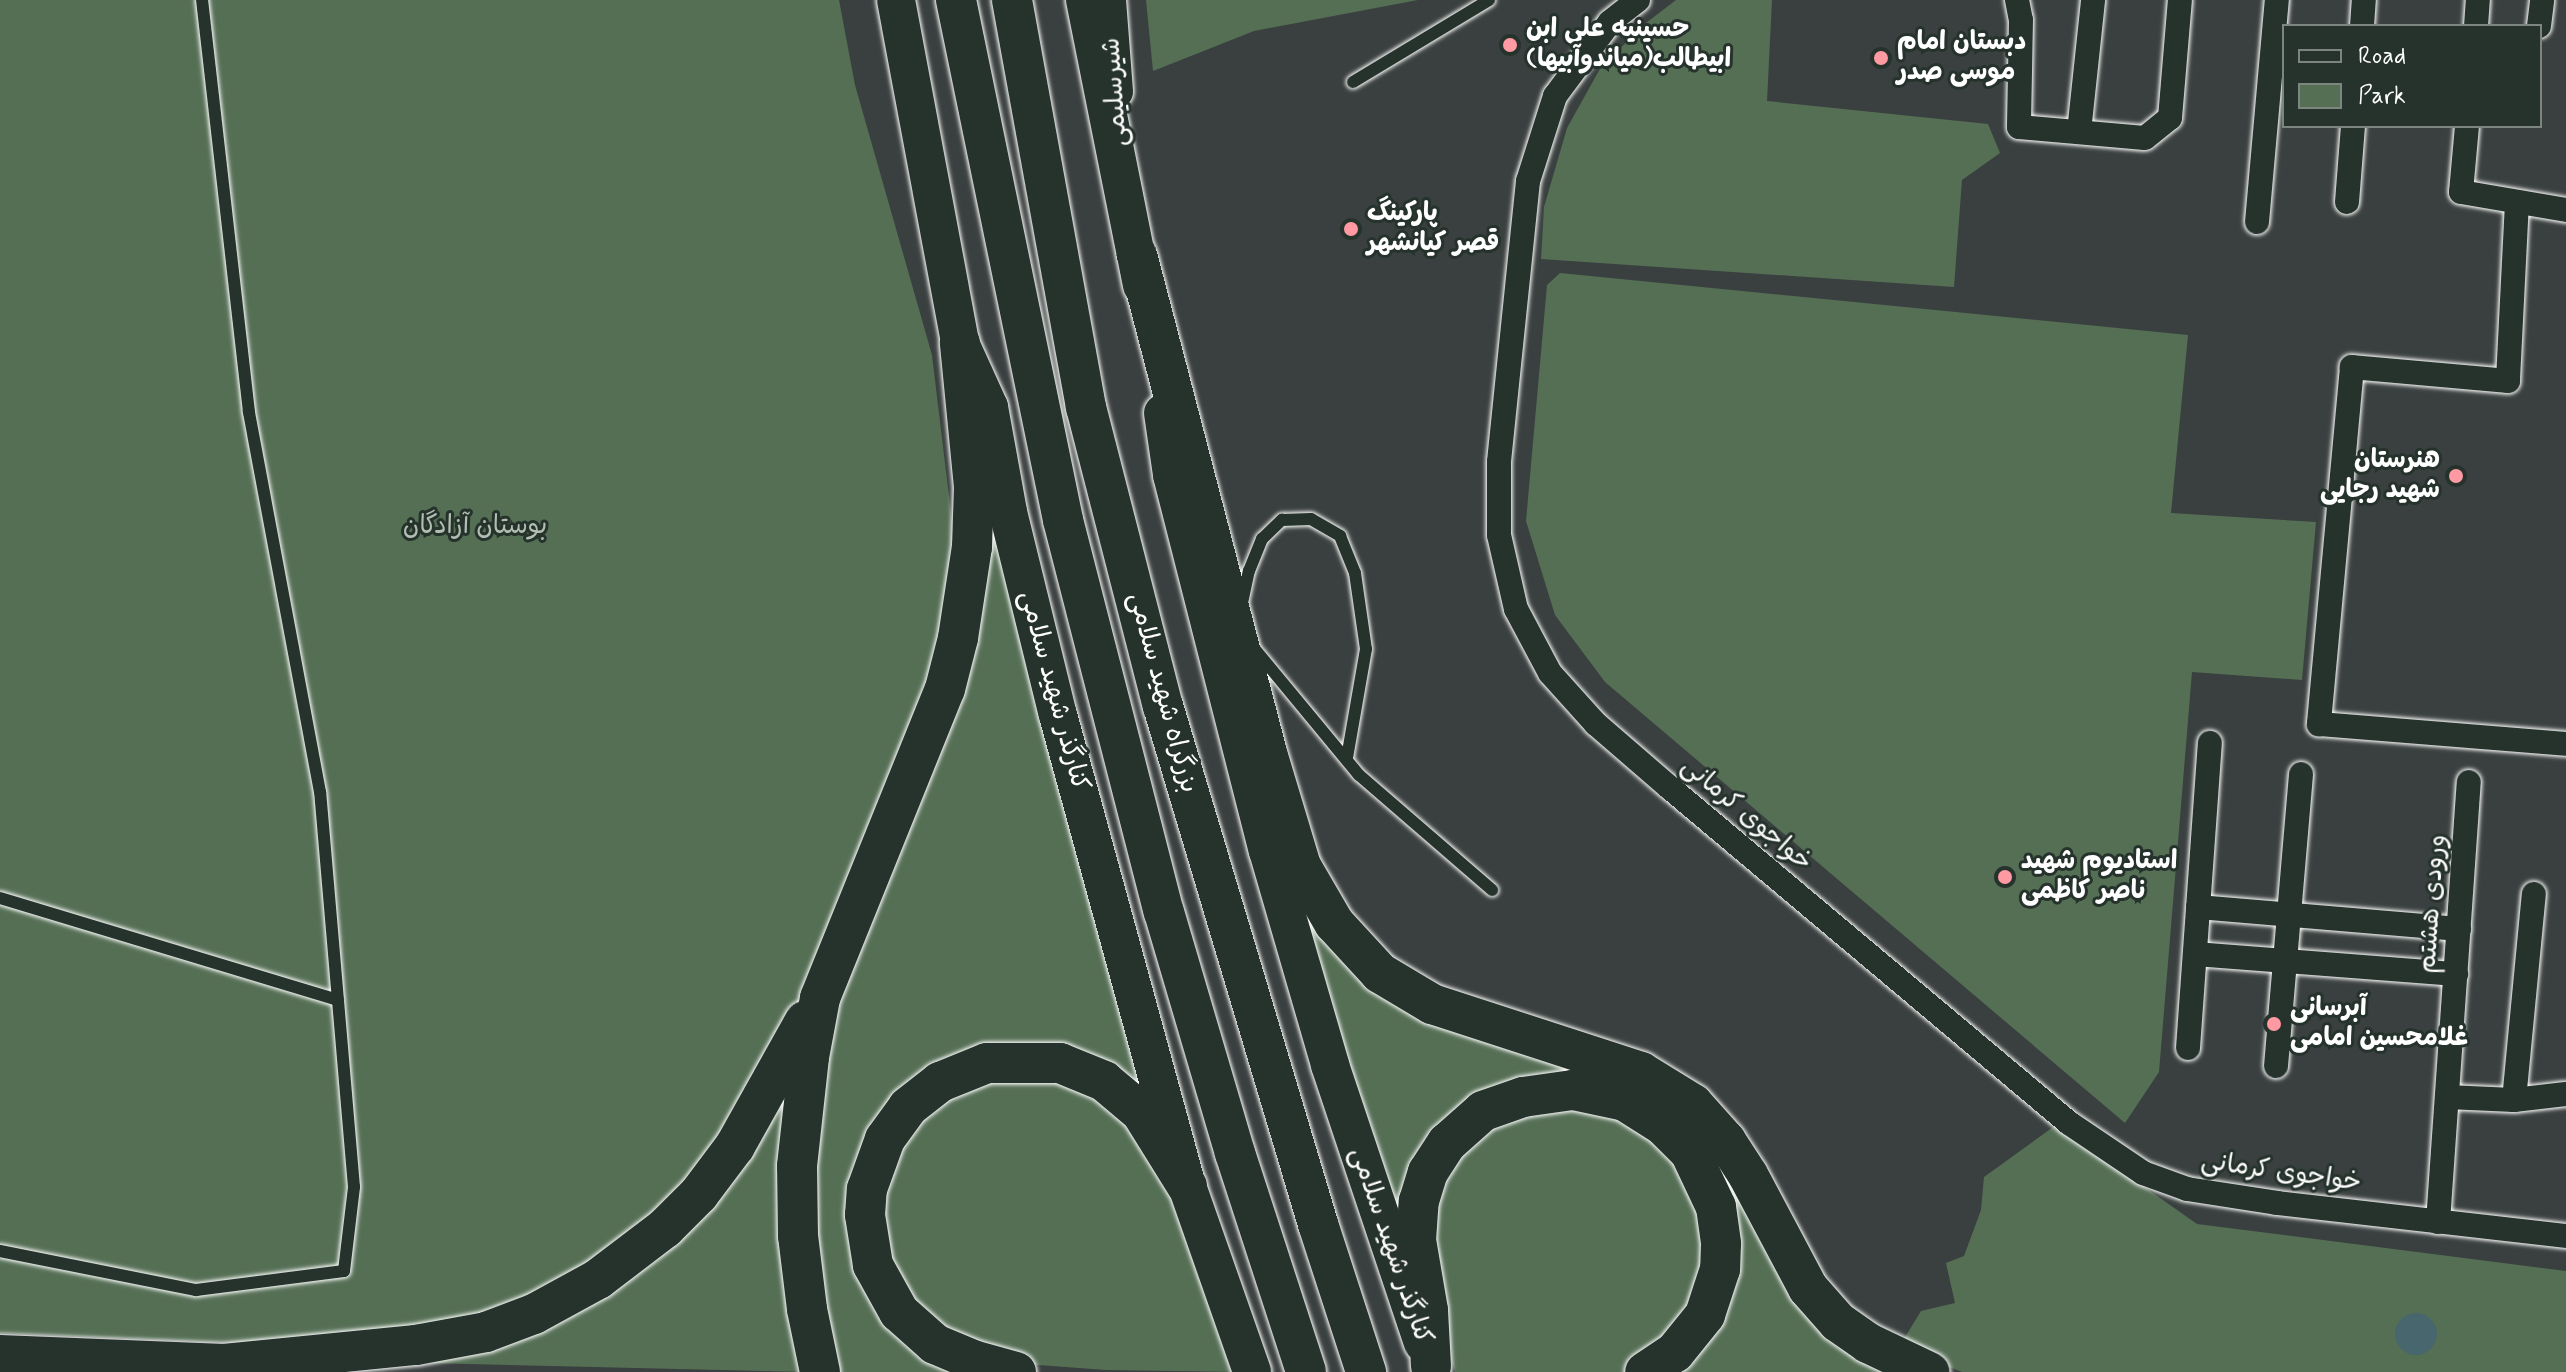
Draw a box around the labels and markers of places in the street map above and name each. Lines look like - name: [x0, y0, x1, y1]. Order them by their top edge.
- place label: حسینیه علی ابن ابیطالب(میاندوآبیها): [1526, 14, 1731, 76]
- place label: دبستان امام موسی صدر: [1897, 27, 2026, 88]
- marker: حسینیه علی ابن ابیطالب(میاندوآبیها): [1501, 36, 1519, 54]
- marker: دبستان امام موسی صدر: [1872, 49, 1890, 67]
- place label: پارکینگ قصر کیانشهر: [1367, 198, 1499, 260]
- marker: پارکینگ قصر کیانشهر: [1342, 220, 1360, 238]
- place label: هنرستان شهید رجایی: [2320, 445, 2440, 506]
- marker: هنرستان شهید رجایی: [2447, 467, 2465, 485]
- place label: استادیوم شهید ناصر کاظمی: [2021, 846, 2177, 908]
- marker: استادیوم شهید ناصر کاظمی: [1996, 868, 2014, 886]
- place label: آبرسانی غلامحسین امامی: [2290, 993, 2468, 1054]
- marker: آبرسانی غلامحسین امامی: [2265, 1015, 2283, 1033]

